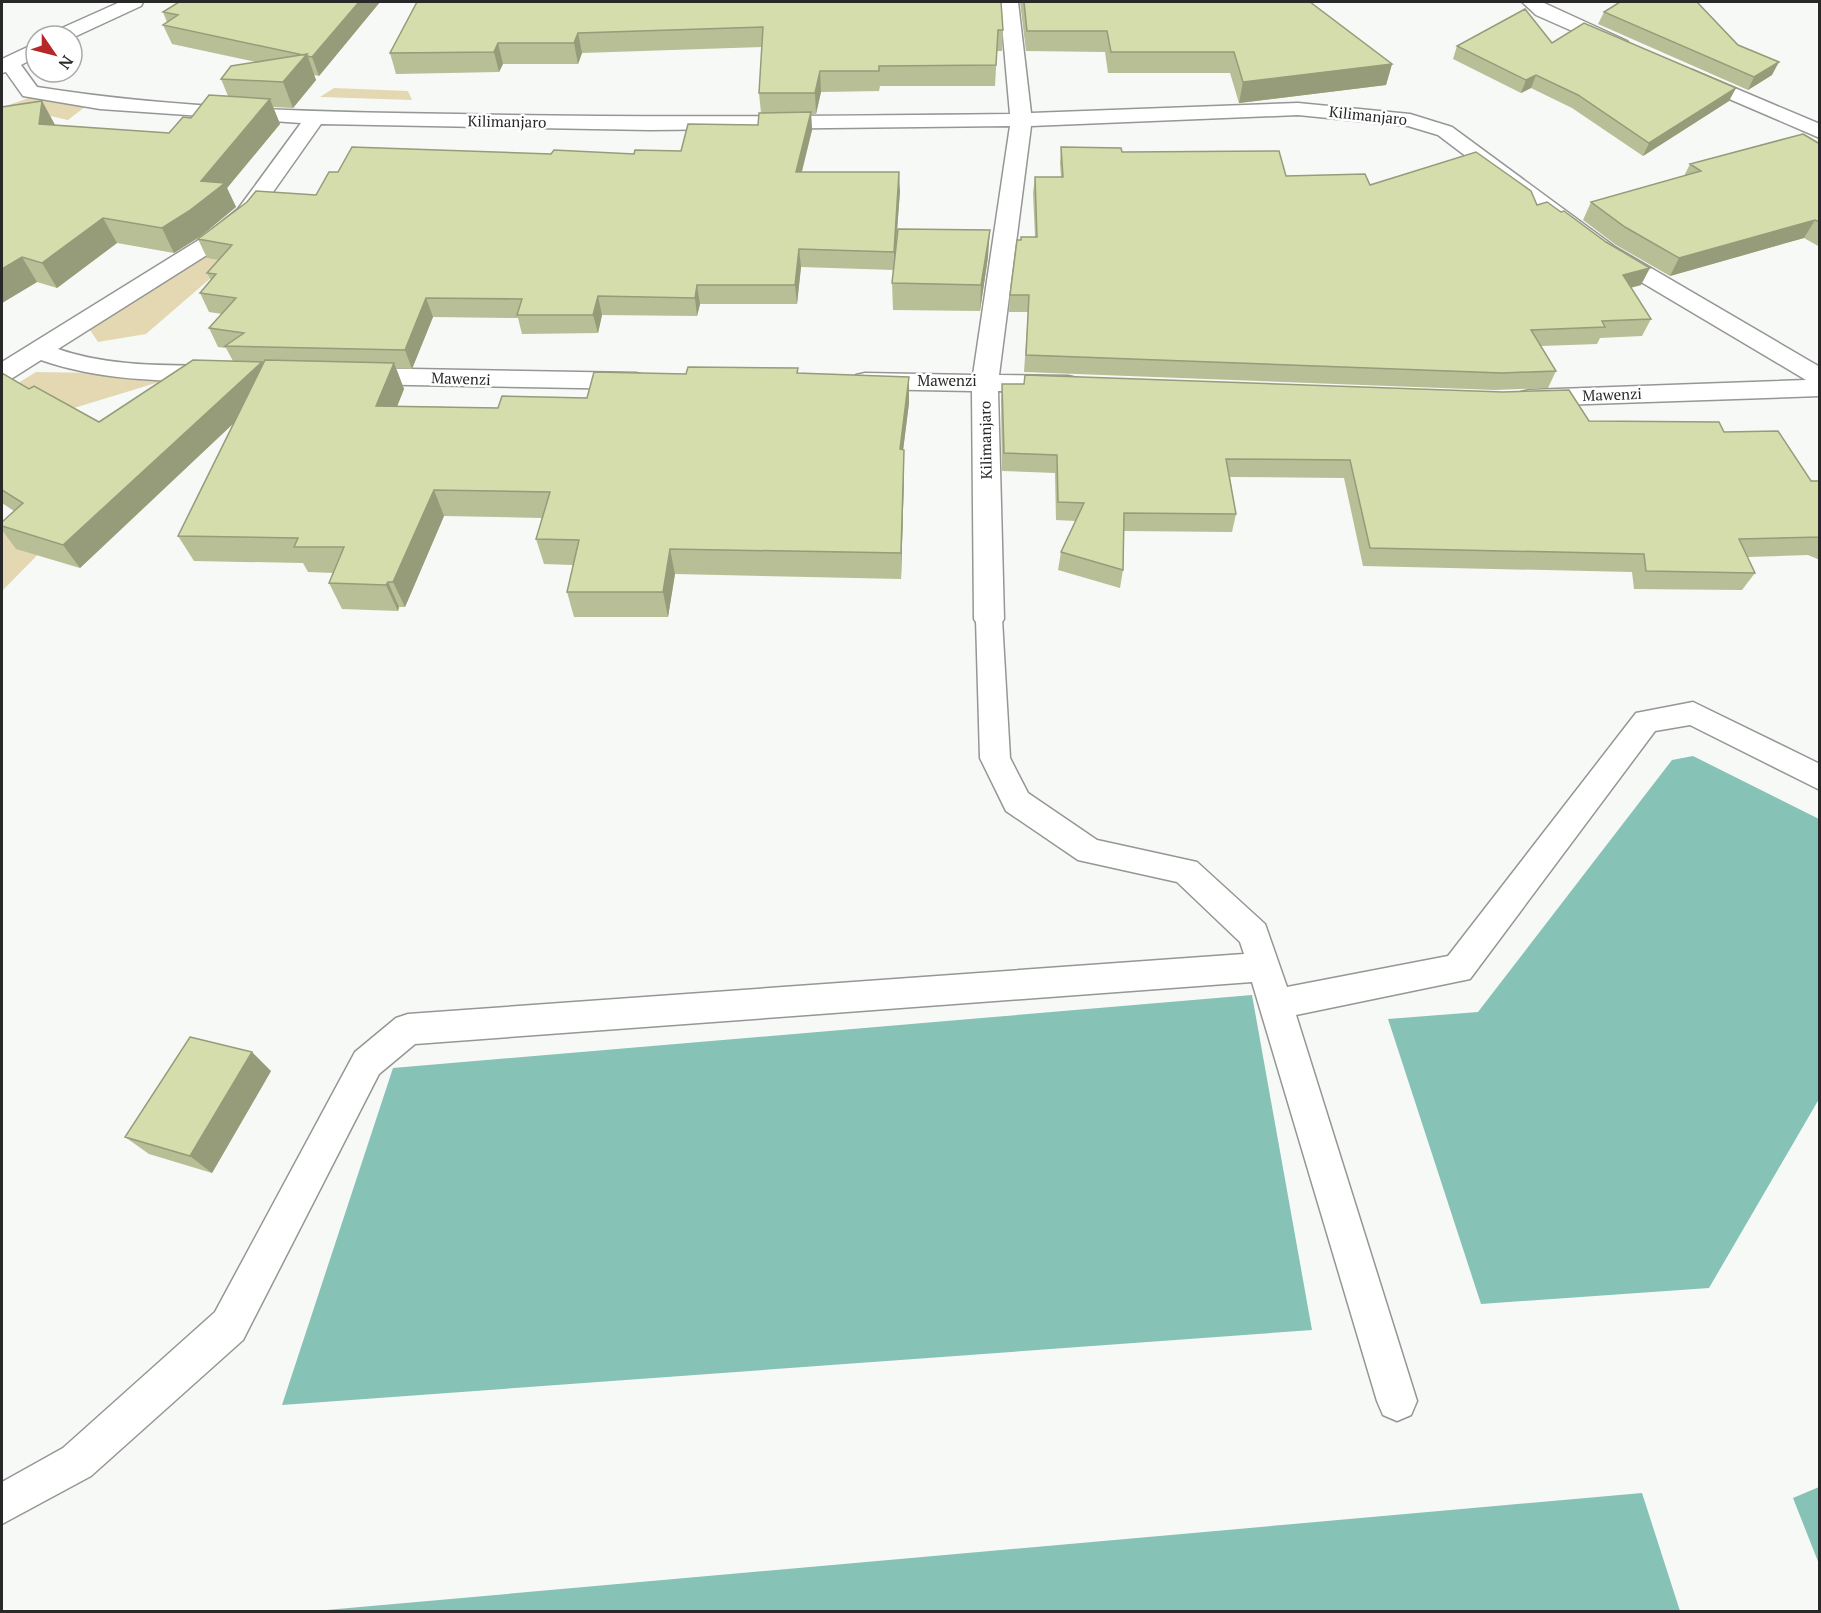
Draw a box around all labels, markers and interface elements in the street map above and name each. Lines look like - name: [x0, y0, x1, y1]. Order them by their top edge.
- north arrow: [24, 24, 84, 84]
- text: N: [54, 51, 79, 74]
- street label: Kilimanjaro: [1328, 101, 1408, 129]
- street label: Kilimanjaro: [468, 110, 546, 132]
- street label: Mawenzi: [431, 367, 491, 389]
- street label: Mawenzi: [917, 370, 977, 390]
- street label: Mawenzi: [1582, 383, 1642, 405]
- street label: Kilimanjaro: [974, 401, 996, 479]

